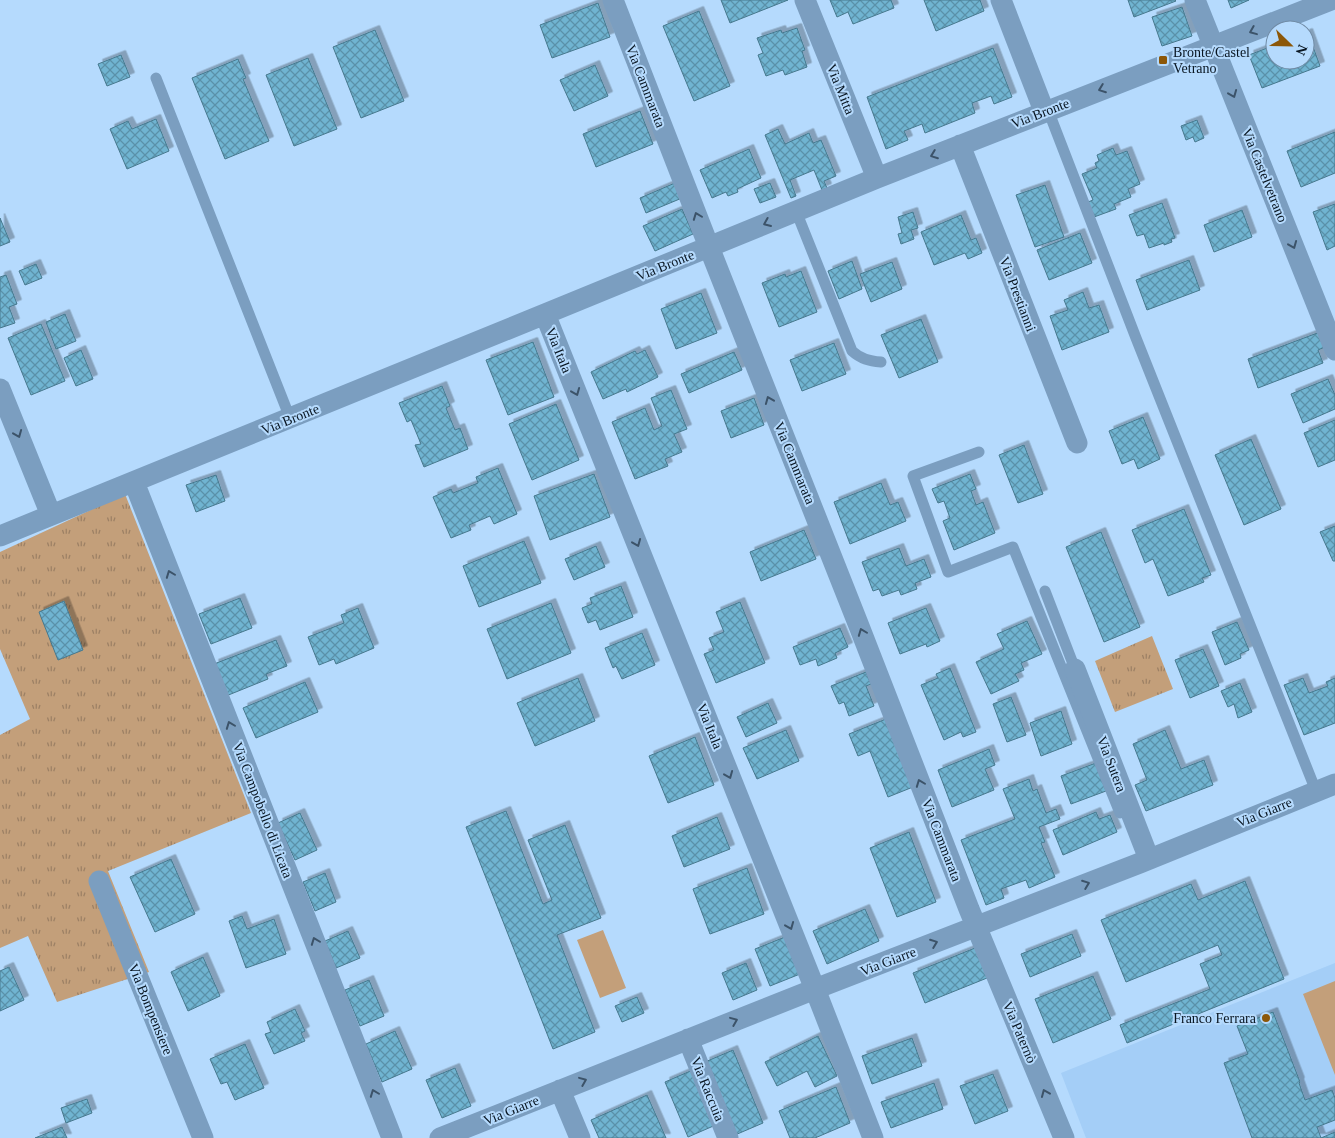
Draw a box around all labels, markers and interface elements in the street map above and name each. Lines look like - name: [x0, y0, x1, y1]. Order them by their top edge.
- north arrow: [1265, 20, 1315, 70]
- one-way arrow: [1249, 25, 1258, 35]
- text: N: [1293, 42, 1310, 57]
- street label: Via Cammarata: [623, 43, 668, 130]
- place label: Bronte/Castel Vetrano: [1173, 45, 1250, 76]
- marker: Bronte/Castel Vetrano: [1157, 54, 1169, 66]
- street label: Via Mitta: [824, 62, 858, 117]
- one-way arrow: [1098, 83, 1107, 93]
- one-way arrow: [1227, 89, 1237, 98]
- street label: Via Bronte: [1009, 96, 1071, 131]
- street label: Via Castelvetrano: [1239, 126, 1290, 224]
- one-way arrow: [930, 149, 939, 159]
- one-way arrow: [692, 212, 703, 221]
- one-way arrow: [763, 217, 772, 227]
- one-way arrow: [1287, 240, 1297, 249]
- street label: Via Bronte: [634, 247, 696, 284]
- street label: Via Prestianni: [996, 255, 1039, 334]
- street label: Via Itala: [543, 325, 575, 376]
- one-way arrow: [570, 387, 580, 396]
- one-way arrow: [765, 396, 775, 404]
- street label: Via Bronte: [259, 401, 321, 438]
- street label: Via Cammarata: [771, 420, 818, 507]
- one-way arrow: [12, 429, 23, 438]
- one-way arrow: [630, 538, 641, 547]
- one-way arrow: [166, 570, 176, 579]
- one-way arrow: [857, 628, 868, 637]
- street label: Via Itala: [694, 701, 726, 752]
- one-way arrow: [226, 721, 236, 730]
- street label: Via Sutera: [1094, 734, 1129, 795]
- street label: Via Campobello di Licata: [230, 740, 296, 881]
- one-way arrow: [723, 770, 734, 779]
- one-way arrow: [916, 780, 926, 788]
- street label: Via Giarre: [1234, 795, 1294, 830]
- street label: Via Cammarata: [919, 797, 964, 884]
- one-way arrow: [1081, 880, 1090, 890]
- one-way arrow: [784, 921, 794, 930]
- one-way arrow: [311, 938, 321, 946]
- one-way arrow: [929, 939, 938, 949]
- street label: Via Giarre: [858, 944, 918, 979]
- street label: Via Bompensiere: [125, 962, 176, 1057]
- street label: Via Paternò: [1000, 999, 1039, 1065]
- place label: Franco Ferrara: [1173, 1011, 1257, 1026]
- marker: Franco Ferrara: [1260, 1012, 1272, 1024]
- one-way arrow: [729, 1017, 738, 1027]
- street label: Via Raccuia: [688, 1055, 728, 1124]
- one-way arrow: [578, 1077, 587, 1087]
- one-way arrow: [370, 1089, 380, 1097]
- one-way arrow: [1041, 1089, 1051, 1098]
- street label: Via Giarre: [481, 1093, 541, 1128]

